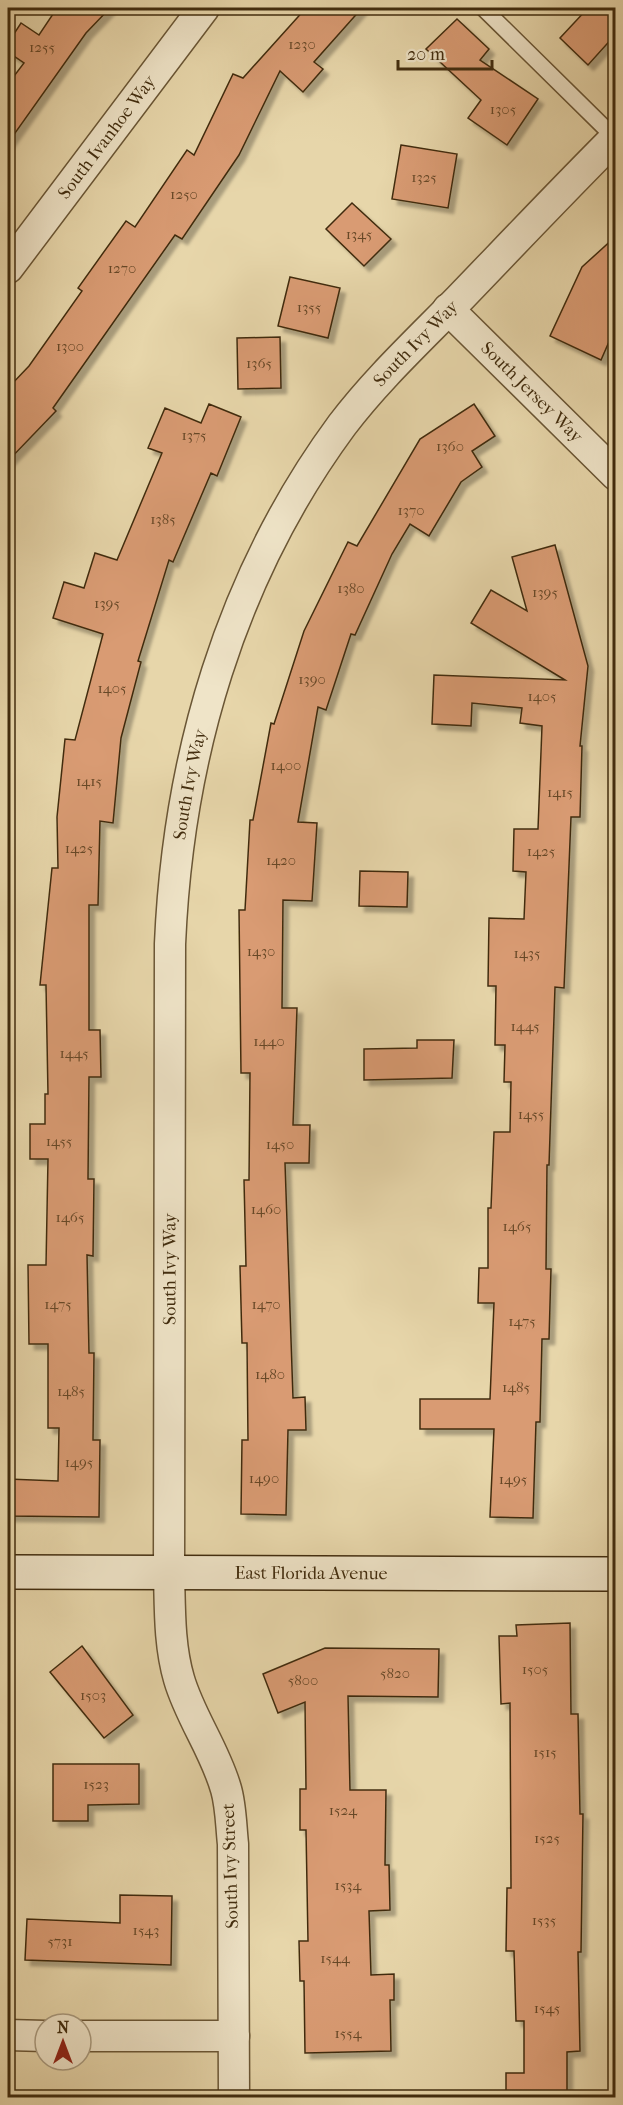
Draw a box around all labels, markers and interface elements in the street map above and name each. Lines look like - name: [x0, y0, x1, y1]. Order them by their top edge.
- scale bar: [398, 33, 492, 71]
- house number: 1230: [288, 35, 316, 53]
- house number: 1255: [29, 38, 55, 56]
- text: 20 m: [407, 44, 445, 65]
- street label: South Ivanhoe Way: [54, 70, 161, 203]
- house number: 1305: [490, 100, 516, 118]
- house number: 1325: [411, 168, 437, 186]
- house number: 1250: [170, 185, 198, 203]
- house number: 1345: [346, 225, 372, 243]
- house number: 1270: [108, 259, 136, 277]
- street label: South Ivy Way: [369, 295, 464, 391]
- house number: 1355: [297, 298, 321, 316]
- house number: 1300: [56, 337, 84, 355]
- street label: South Jersey Way: [476, 338, 588, 448]
- house number: 1365: [246, 354, 272, 372]
- house number: 1375: [181, 426, 207, 444]
- house number: 1360: [436, 437, 464, 455]
- house number: 1370: [398, 501, 424, 519]
- house number: 1385: [150, 510, 176, 528]
- house number: 1380: [337, 579, 365, 597]
- house number: 1395: [532, 583, 558, 601]
- house number: 1395: [94, 594, 120, 612]
- house number: 1390: [298, 670, 326, 688]
- house number: 1405: [98, 679, 126, 697]
- house number: 1405: [528, 687, 556, 705]
- street label: South Ivy Way: [169, 726, 212, 841]
- house number: 1400: [271, 756, 301, 774]
- house number: 1415: [76, 772, 102, 790]
- house number: 1415: [547, 783, 573, 801]
- house number: 1425: [65, 839, 93, 857]
- house number: 1425: [527, 842, 555, 860]
- house number: 1420: [266, 851, 296, 869]
- house number: 1430: [247, 942, 275, 960]
- house number: 1435: [514, 944, 540, 962]
- house number: 1445: [510, 1017, 540, 1035]
- house number: 1440: [253, 1032, 285, 1050]
- house number: 1445: [59, 1044, 89, 1062]
- house number: 1455: [518, 1105, 544, 1123]
- house number: 1455: [46, 1132, 72, 1150]
- house number: 1450: [266, 1135, 294, 1153]
- house number: 1460: [251, 1200, 281, 1218]
- house number: 1465: [56, 1208, 84, 1226]
- street label: South Ivy Way: [159, 1212, 181, 1325]
- house number: 1465: [503, 1217, 531, 1235]
- house number: 1475: [44, 1295, 72, 1313]
- house number: 1470: [251, 1295, 281, 1313]
- house number: 1475: [508, 1312, 536, 1330]
- house number: 1480: [255, 1365, 285, 1383]
- house number: 1485: [502, 1378, 530, 1396]
- house number: 1485: [57, 1382, 85, 1400]
- house number: 1495: [65, 1453, 93, 1471]
- house number: 1490: [249, 1469, 279, 1487]
- house number: 1495: [499, 1470, 527, 1488]
- street label: East Florida Avenue: [234, 1563, 388, 1584]
- house number: 1505: [522, 1660, 548, 1678]
- house number: 5820: [380, 1664, 410, 1682]
- house number: 5800: [288, 1671, 318, 1689]
- house number: 1503: [80, 1686, 106, 1704]
- house number: 1515: [533, 1743, 557, 1761]
- house number: 1523: [83, 1775, 109, 1793]
- house number: 1524: [329, 1801, 358, 1819]
- street label: South Ivy Street: [218, 1802, 243, 1929]
- house number: 1525: [534, 1829, 560, 1847]
- house number: 1534: [335, 1876, 363, 1894]
- house number: 1535: [532, 1911, 556, 1929]
- house number: 1543: [133, 1921, 159, 1939]
- house number: 5731: [47, 1932, 73, 1950]
- house number: 1544: [320, 1949, 351, 1967]
- house number: 1545: [534, 1999, 560, 2017]
- north arrow: [33, 2012, 93, 2072]
- text: N: [57, 2018, 70, 2037]
- house number: 1554: [334, 2024, 363, 2042]

